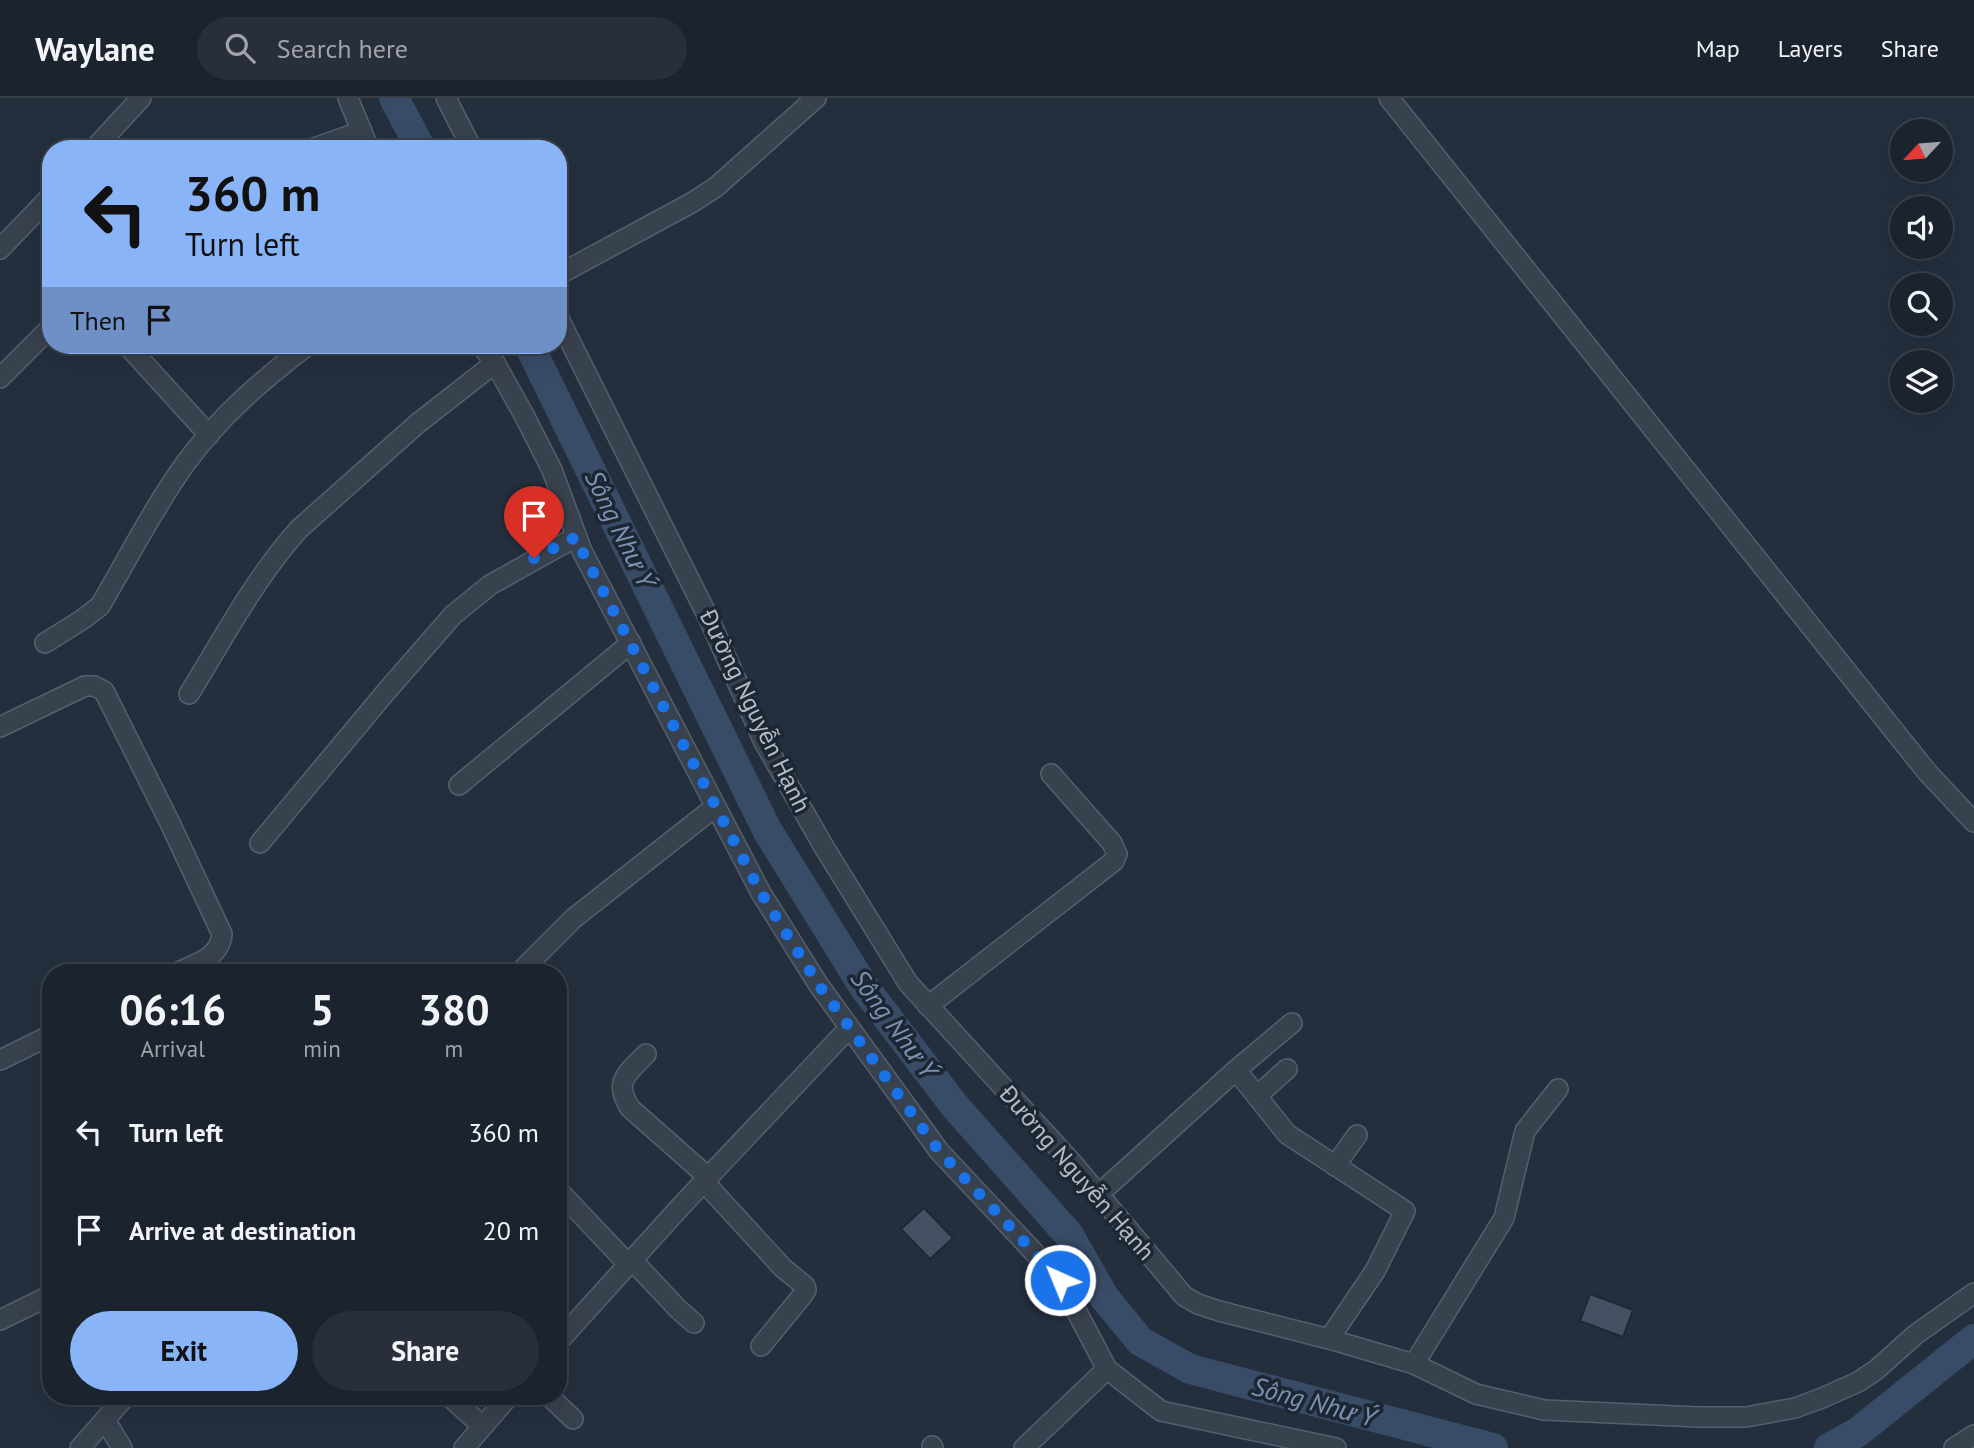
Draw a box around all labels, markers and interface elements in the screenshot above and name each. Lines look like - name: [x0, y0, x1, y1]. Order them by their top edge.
- search box: [197, 17, 687, 80]
- text: Waylane: [35, 27, 155, 70]
- icon: search: [221, 29, 259, 67]
- text: Search here: [277, 32, 408, 65]
- text: Map: [1696, 33, 1740, 64]
- text: Layers: [1778, 33, 1843, 64]
- text: Share: [1881, 33, 1939, 64]
- north arrow: [1890, 119, 1953, 182]
- map controls: [1890, 119, 1953, 413]
- text: 360 m: [185, 161, 320, 225]
- icon: left: [70, 168, 161, 259]
- button: sound: [1890, 196, 1953, 259]
- text: Turn left: [185, 223, 300, 265]
- button: search: [1890, 273, 1953, 336]
- icon: arrive: [140, 301, 178, 339]
- text: Then: [70, 304, 126, 337]
- button: layers: [1890, 350, 1953, 413]
- water label: Sông Như Ý: [578, 465, 664, 596]
- pin: [504, 486, 564, 558]
- icon: arrive: [515, 497, 553, 535]
- street label: Đường Nguyễn Hạnh: [692, 603, 818, 817]
- water label: Sông Như Ý: [844, 963, 947, 1087]
- text: 06:16: [119, 982, 226, 1037]
- text: 5: [310, 982, 334, 1037]
- text: 380: [418, 982, 490, 1037]
- text: Arrival: [140, 1034, 205, 1063]
- text: min: [303, 1034, 341, 1063]
- text: m: [445, 1034, 463, 1063]
- street label: Đường Nguyễn Hạnh: [992, 1078, 1162, 1267]
- icon: left: [70, 1113, 108, 1151]
- text: Turn left: [129, 1116, 223, 1149]
- text: 360 m: [468, 1116, 539, 1149]
- icon: arrive: [70, 1211, 108, 1249]
- text: Arrive at destination: [129, 1214, 356, 1247]
- text: 20 m: [483, 1214, 539, 1247]
- position arrow: [1023, 1243, 1097, 1317]
- button: Exit: [70, 1311, 298, 1391]
- button: Share: [312, 1311, 539, 1391]
- water label: Sông Như Ý: [1249, 1369, 1383, 1435]

